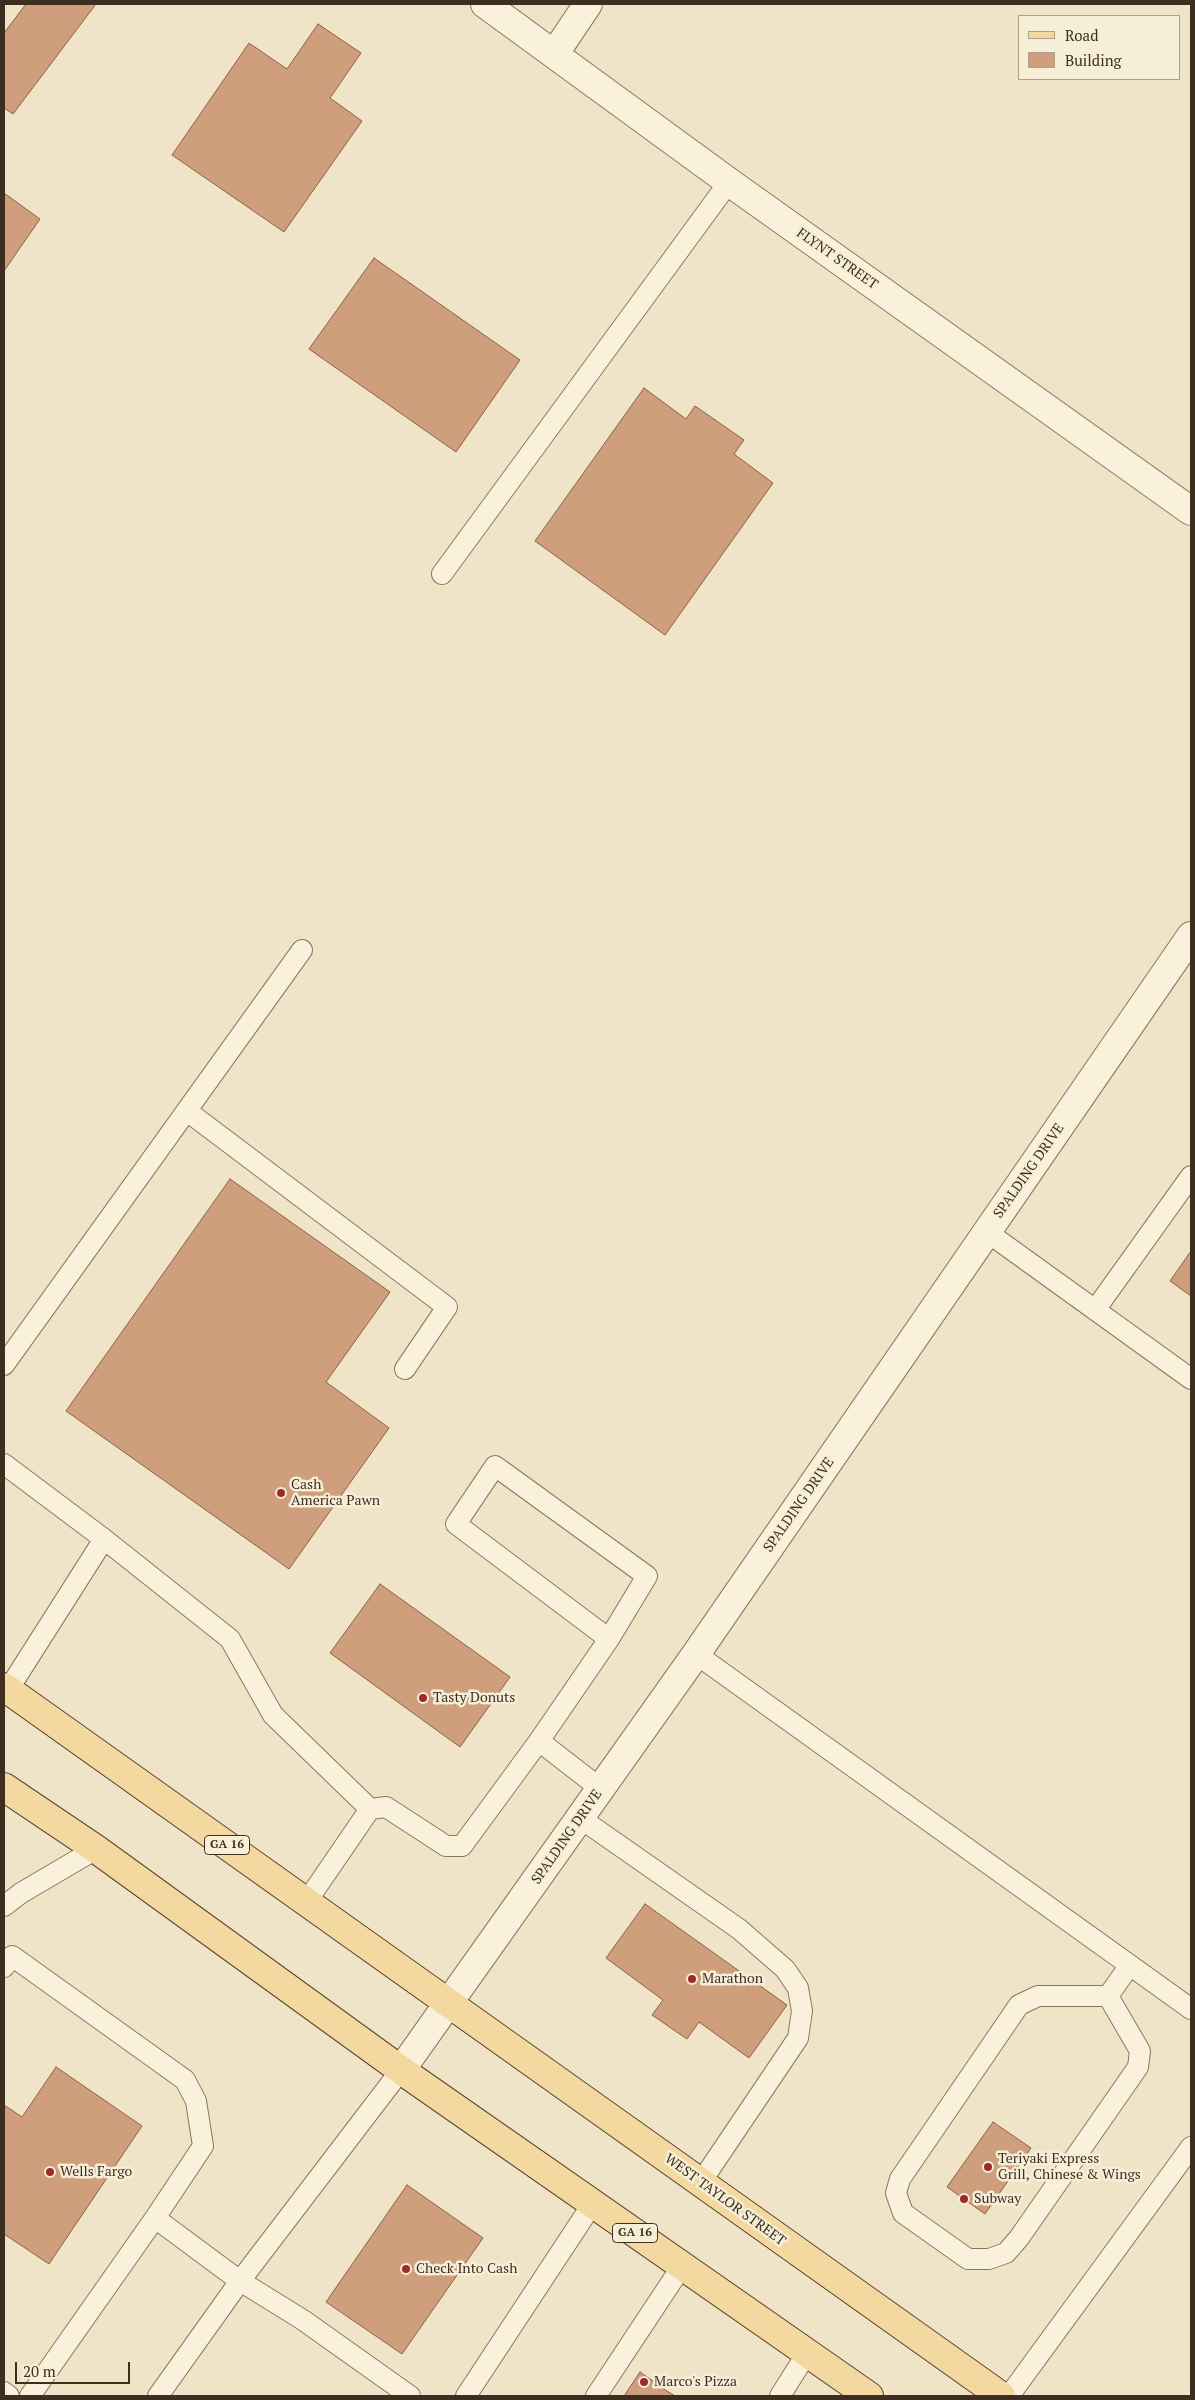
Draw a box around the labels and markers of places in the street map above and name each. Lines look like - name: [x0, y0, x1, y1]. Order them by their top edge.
- place label: Cash America Pawn: [291, 1477, 380, 1510]
- marker: Cash America Pawn: [275, 1487, 287, 1499]
- place label: Tasty Donuts: [433, 1690, 515, 1706]
- marker: Tasty Donuts: [417, 1692, 429, 1704]
- place label: Marathon: [702, 1971, 763, 1987]
- marker: Marathon: [686, 1973, 698, 1985]
- place label: Teriyaki Express Grill, Chinese & Wings: [998, 2151, 1141, 2184]
- marker: Teriyaki Express Grill, Chinese & Wings: [982, 2161, 994, 2173]
- place label: Wells Fargo: [60, 2164, 132, 2180]
- marker: Wells Fargo: [44, 2166, 56, 2178]
- place label: Subway: [974, 2191, 1021, 2207]
- marker: Subway: [958, 2193, 970, 2205]
- place label: Check Into Cash: [416, 2261, 517, 2277]
- marker: Check Into Cash: [400, 2263, 412, 2275]
- place label: Marco's Pizza: [654, 2374, 737, 2390]
- marker: Marco's Pizza: [638, 2376, 650, 2388]

